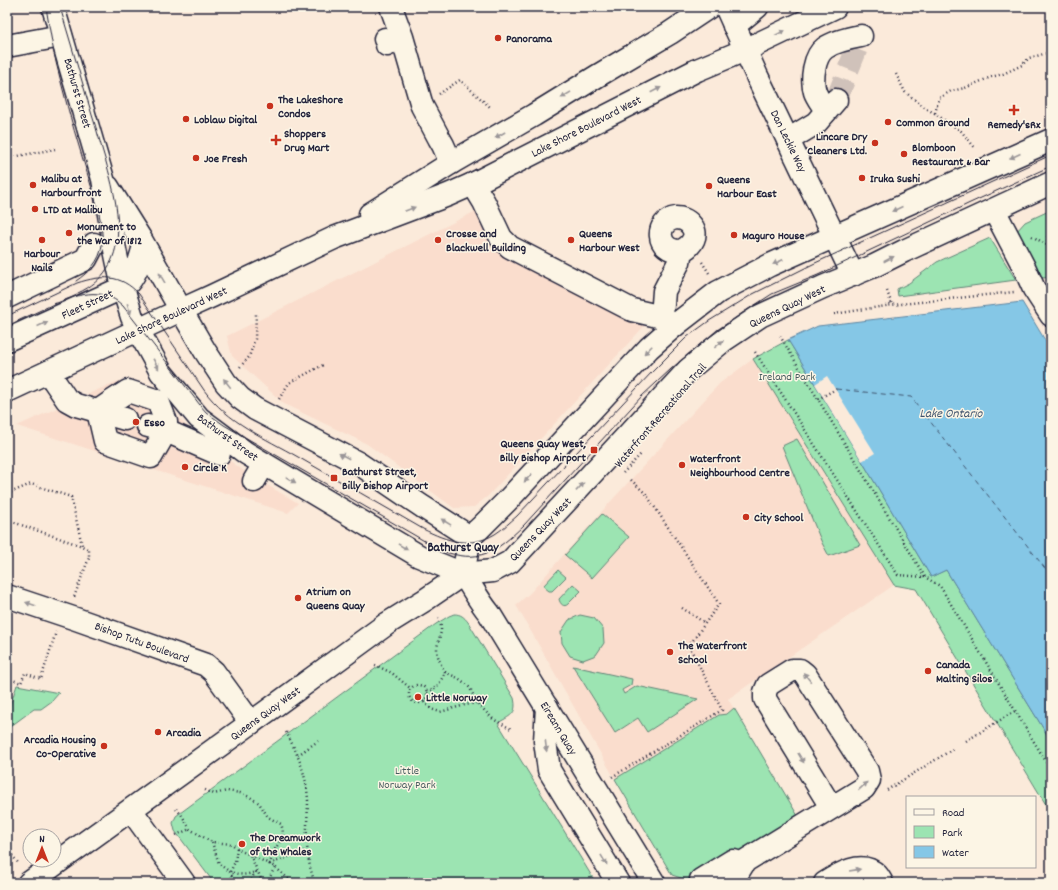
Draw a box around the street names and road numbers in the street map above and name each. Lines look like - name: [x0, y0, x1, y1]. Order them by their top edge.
- street label: Bathurst Street: [58, 56, 95, 131]
- street label: Lake Shore Boulevard West: [529, 92, 645, 163]
- street label: Dan Leckie Way: [765, 108, 811, 177]
- street label: Queens Quay West: [747, 281, 829, 333]
- street label: Lake Shore Boulevard West: [113, 283, 231, 350]
- street label: Fleet Street: [59, 286, 117, 325]
- street label: Waterfront Recreational Trail: [611, 360, 711, 472]
- street label: Bathurst Street: [193, 410, 262, 467]
- street label: Queens Quay West: [506, 494, 576, 566]
- street label: Bishop Tutu Boulevard: [92, 618, 191, 668]
- street label: Queens Quay West: [227, 683, 305, 746]
- street label: Eireann Quay: [535, 699, 581, 760]

